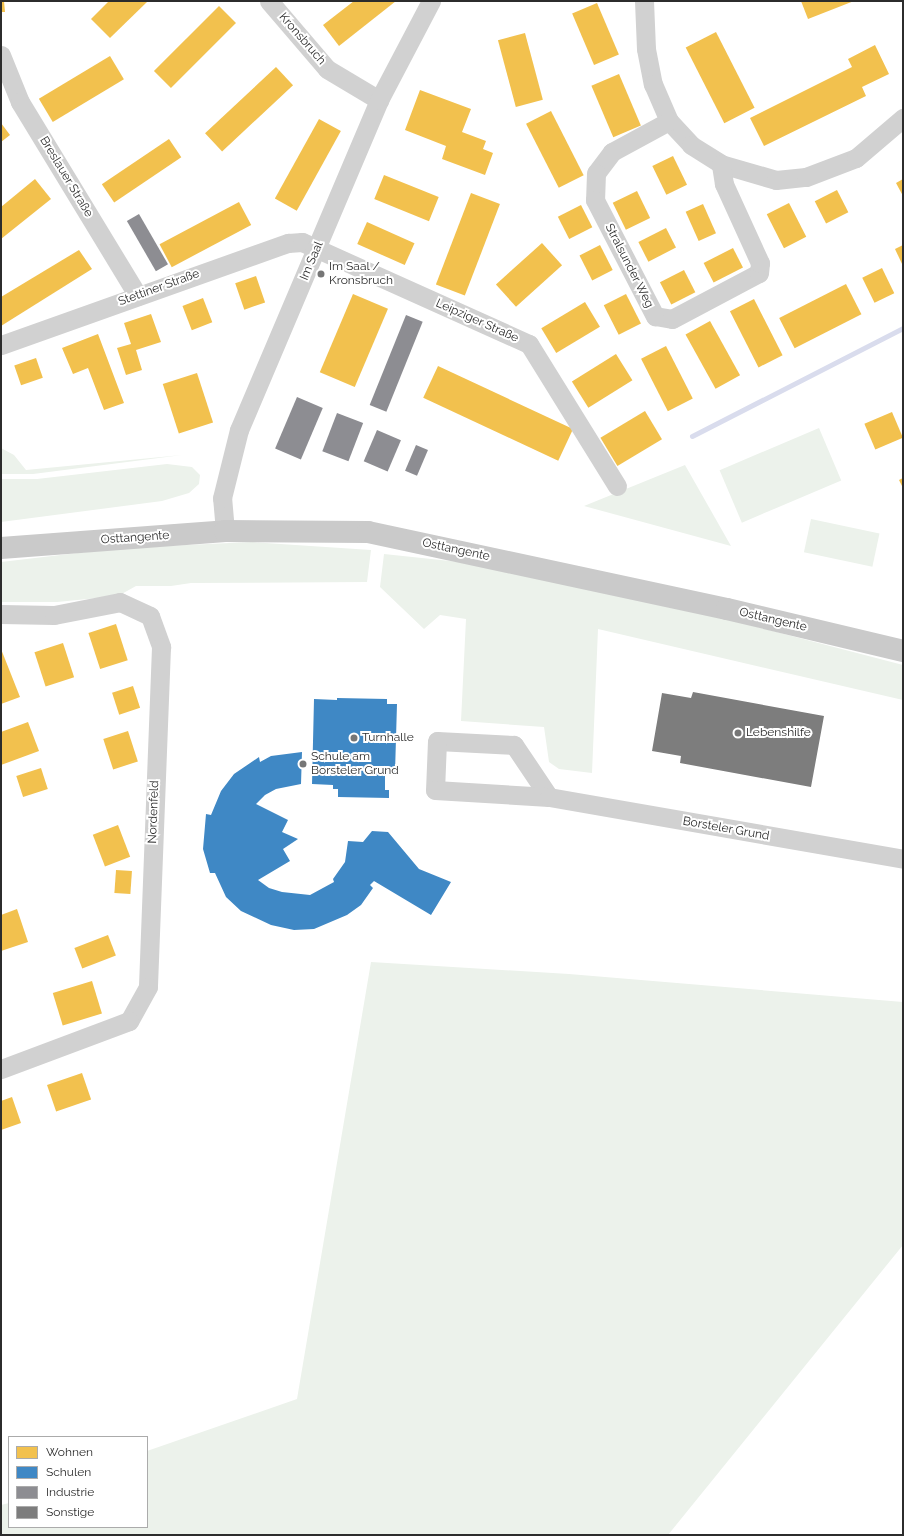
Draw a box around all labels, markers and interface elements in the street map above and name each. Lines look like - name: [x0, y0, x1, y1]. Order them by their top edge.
- street label: Kronsbruch: [276, 10, 328, 68]
- street label: Breslauer Straße: [36, 134, 96, 220]
- street label: Stralsunder Weg: [601, 221, 657, 311]
- street label: Im Saal: [297, 239, 327, 283]
- place label: Im Saal / Kronsbruch: [329, 260, 393, 288]
- street label: Stettiner Straße: [116, 267, 202, 309]
- marker: Im Saal / Kronsbruch: [316, 269, 326, 279]
- street label: Leipziger Straße: [433, 296, 521, 346]
- street label: Osttangente: [100, 528, 170, 548]
- street label: Osttangente: [421, 536, 491, 564]
- street label: Osttangente: [738, 605, 808, 635]
- place label: Lebenshilfe: [746, 726, 811, 740]
- marker: Lebenshilfe: [733, 728, 743, 738]
- place label: Turnhalle: [362, 731, 414, 745]
- marker: Turnhalle: [349, 733, 359, 743]
- place label: Schule am Borsteler Grund: [311, 750, 399, 778]
- marker: Schule am Borsteler Grund: [298, 759, 308, 769]
- street label: Nordenfeld: [146, 780, 162, 844]
- street label: Borsteler Grund: [681, 814, 771, 844]
- legend: [8, 1436, 148, 1528]
- text: Wohnen: [46, 1445, 93, 1459]
- text: Schulen: [46, 1465, 91, 1479]
- text: Industrie: [46, 1485, 94, 1499]
- text: Sonstige: [46, 1505, 94, 1519]

